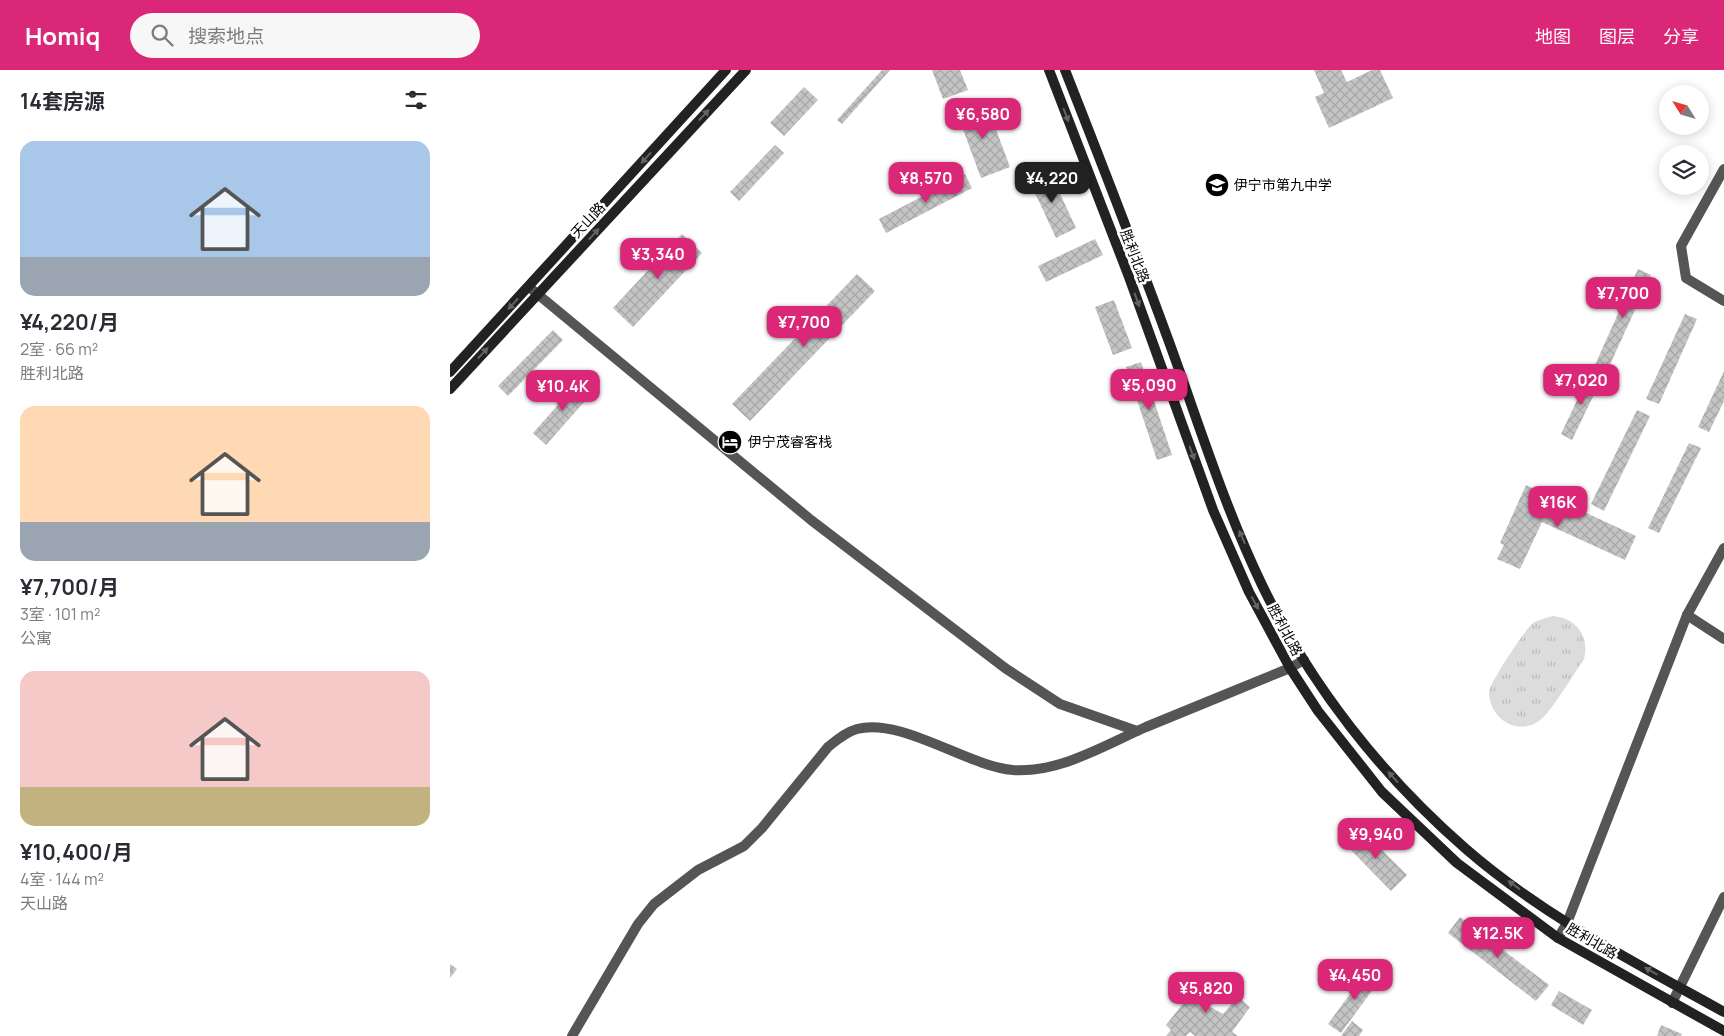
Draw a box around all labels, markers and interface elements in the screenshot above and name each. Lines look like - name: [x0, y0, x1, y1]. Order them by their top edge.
- search box: [130, 13, 480, 58]
- text: Homiq: [25, 19, 100, 52]
- icon: search: [148, 21, 176, 49]
- text: 搜索地点: [188, 23, 264, 49]
- text: 地图: [1535, 24, 1571, 48]
- text: 图层: [1599, 24, 1635, 48]
- text: 分享: [1663, 24, 1699, 48]
- north arrow: [1659, 85, 1709, 135]
- map controls: [1659, 85, 1709, 195]
- icon: filters: [402, 86, 430, 114]
- text: 14套房源: [20, 87, 105, 115]
- pin: ¥6,580: [942, 98, 1024, 140]
- text: ¥6,580: [956, 103, 1010, 125]
- one-way arrow: [1063, 108, 1070, 123]
- one-way arrow: [698, 109, 710, 121]
- button: layers: [1659, 145, 1709, 195]
- one-way arrow: [640, 151, 652, 163]
- pin: ¥8,570: [885, 162, 967, 204]
- pin: ¥4,220: [1011, 162, 1093, 204]
- text: ¥8,570: [900, 167, 952, 189]
- text: ¥4,220: [1026, 167, 1078, 189]
- school or university icon: 伊宁市第九中学: [1204, 172, 1230, 198]
- icon: home: [180, 174, 270, 264]
- place label: 伊宁市第九中学: [1234, 175, 1332, 194]
- street label: 天山路: [566, 198, 609, 241]
- street label: 胜利北路: [1117, 226, 1154, 285]
- one-way arrow: [588, 229, 600, 241]
- pin: ¥3,340: [617, 238, 699, 280]
- text: ¥3,340: [631, 243, 685, 265]
- pin: ¥7,700: [1582, 276, 1664, 319]
- text: ¥7,700: [1597, 282, 1649, 304]
- one-way arrow: [1133, 293, 1141, 308]
- one-way arrow: [507, 297, 519, 309]
- pin: ¥7,700: [763, 306, 845, 348]
- text: ¥4,220/月: [20, 308, 119, 336]
- text: ¥7,700: [778, 311, 830, 333]
- text: 2室 · 66 m²: [20, 338, 98, 360]
- one-way arrow: [477, 348, 489, 360]
- text: 胜利北路: [20, 362, 84, 384]
- pin: ¥7,020: [1540, 364, 1622, 406]
- pin: ¥5,090: [1108, 368, 1190, 411]
- text: ¥7,020: [1554, 369, 1608, 391]
- pin: ¥10.4K: [522, 370, 604, 412]
- text: ¥5,090: [1121, 374, 1177, 396]
- text: ¥10.4K: [537, 375, 589, 397]
- hotel icon: 伊宁茂睿客栈: [717, 429, 743, 455]
- place label: 伊宁茂睿客栈: [748, 432, 832, 451]
- icon: home: [180, 439, 270, 529]
- one-way arrow: [1189, 445, 1196, 460]
- pin: ¥16K: [1528, 486, 1588, 528]
- text: ¥16K: [1539, 491, 1577, 513]
- one-way arrow: [1237, 530, 1245, 544]
- text: ¥7,700/月: [20, 573, 119, 601]
- one-way arrow: [1250, 596, 1259, 609]
- street label: 胜利北路: [1264, 601, 1307, 659]
- text: 3室 · 101 m²: [20, 603, 100, 625]
- text: 公寓: [20, 627, 52, 649]
- icon: home: [180, 704, 270, 794]
- one-way arrow: [1387, 771, 1398, 783]
- pin: ¥9,940: [1335, 818, 1417, 860]
- text: ¥9,940: [1349, 823, 1403, 845]
- text: ¥10,400/月: [20, 838, 133, 866]
- text: 4室 · 144 m²: [20, 868, 104, 890]
- one-way arrow: [1507, 880, 1520, 890]
- text: 天山路: [20, 892, 68, 914]
- pin: ¥12.5K: [1457, 916, 1539, 959]
- street label: 胜利北路: [1563, 918, 1621, 963]
- text: ¥12.5K: [1473, 922, 1523, 944]
- pin: ¥4,450: [1314, 958, 1396, 1001]
- text: ¥4,450: [1329, 964, 1381, 986]
- one-way arrow: [1644, 967, 1658, 976]
- pin: ¥5,820: [1165, 972, 1247, 1014]
- text: ¥5,820: [1179, 977, 1233, 999]

